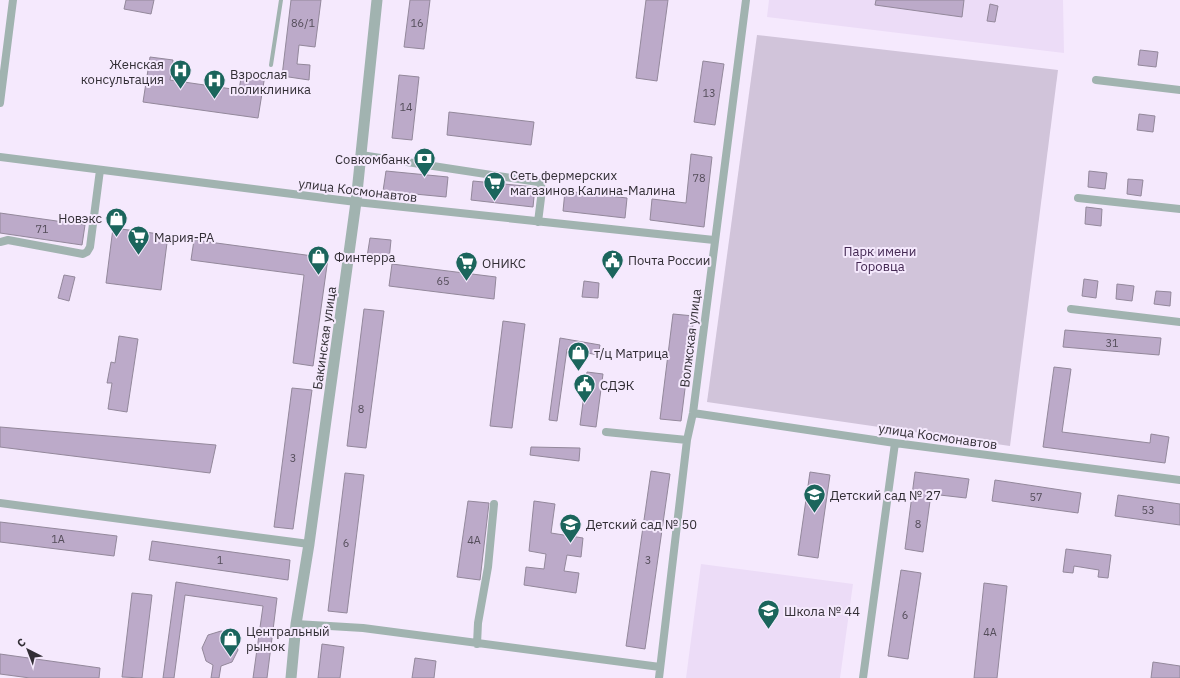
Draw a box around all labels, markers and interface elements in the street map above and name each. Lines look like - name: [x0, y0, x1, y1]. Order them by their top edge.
- house number: 86/1: [291, 16, 315, 30]
- house number: 16: [410, 16, 424, 30]
- place label: Женская консультация: [81, 56, 164, 88]
- hospital icon: Женская консультация: [167, 58, 193, 91]
- place label: Взрослая поликлиника: [230, 66, 311, 98]
- hospital icon: Взрослая поликлиника: [202, 68, 228, 101]
- house number: 13: [702, 86, 716, 100]
- house number: 14: [399, 100, 413, 114]
- bank icon: Совкомбанк: [412, 146, 438, 179]
- place label: Совкомбанк: [335, 151, 410, 168]
- place label: Сеть фермерских магазинов Калина-Малина: [510, 167, 675, 199]
- supermarket icon: Сеть фермерских магазинов Калина-Малина: [482, 169, 508, 202]
- house number: 78: [692, 171, 706, 185]
- street label: улица Космонавтов: [297, 175, 418, 206]
- shop icon: Новэкс: [104, 205, 130, 238]
- place label: Новэкс: [58, 210, 102, 227]
- house number: 71: [35, 222, 49, 236]
- supermarket icon: Мария-РА: [125, 224, 151, 257]
- place label: Мария-РА: [154, 229, 215, 246]
- park label: Парк имени Горовца: [844, 243, 916, 275]
- shop icon: Финтерра: [305, 244, 331, 277]
- public building icon: Почта России: [600, 247, 626, 280]
- place label: Финтерра: [334, 249, 395, 266]
- supermarket icon: ОНИКС: [453, 250, 479, 283]
- place label: Почта России: [628, 252, 710, 269]
- place label: ОНИКС: [482, 255, 526, 272]
- house number: 65: [436, 274, 450, 288]
- street label: Бакинская улица: [309, 285, 340, 391]
- street label: Волжская улица: [676, 288, 705, 388]
- house number: 31: [1105, 336, 1119, 350]
- shop icon: т/ц Матрица: [565, 340, 591, 373]
- place label: т/ц Матрица: [594, 345, 669, 362]
- public building icon: СДЭК: [572, 372, 598, 405]
- place label: СДЭК: [600, 377, 635, 394]
- house number: 8: [358, 402, 364, 416]
- street label: улица Космонавтов: [877, 420, 998, 453]
- house number: 3: [290, 451, 296, 465]
- school or university icon: Детский сад № 27: [801, 482, 827, 515]
- place label: Детский сад № 27: [830, 487, 941, 504]
- house number: 57: [1029, 490, 1043, 504]
- house number: 53: [1141, 503, 1155, 517]
- school or university icon: Детский сад № 50: [558, 511, 584, 544]
- place label: Детский сад № 50: [586, 516, 697, 533]
- house number: 8: [915, 517, 921, 531]
- house number: 1А: [51, 532, 65, 546]
- house number: 4А: [467, 533, 481, 547]
- house number: 6: [343, 536, 349, 550]
- house number: 1: [217, 553, 224, 567]
- house number: 3: [645, 553, 651, 567]
- school or university icon: Школа № 44: [756, 598, 782, 631]
- place label: Школа № 44: [784, 603, 860, 620]
- house number: 6: [902, 608, 908, 622]
- place label: Центральный рынок: [246, 623, 330, 655]
- shop icon: Центральный рынок: [217, 625, 243, 658]
- house number: 4А: [983, 625, 997, 639]
- north arrow: [8, 630, 48, 670]
- text: С: [14, 635, 29, 650]

